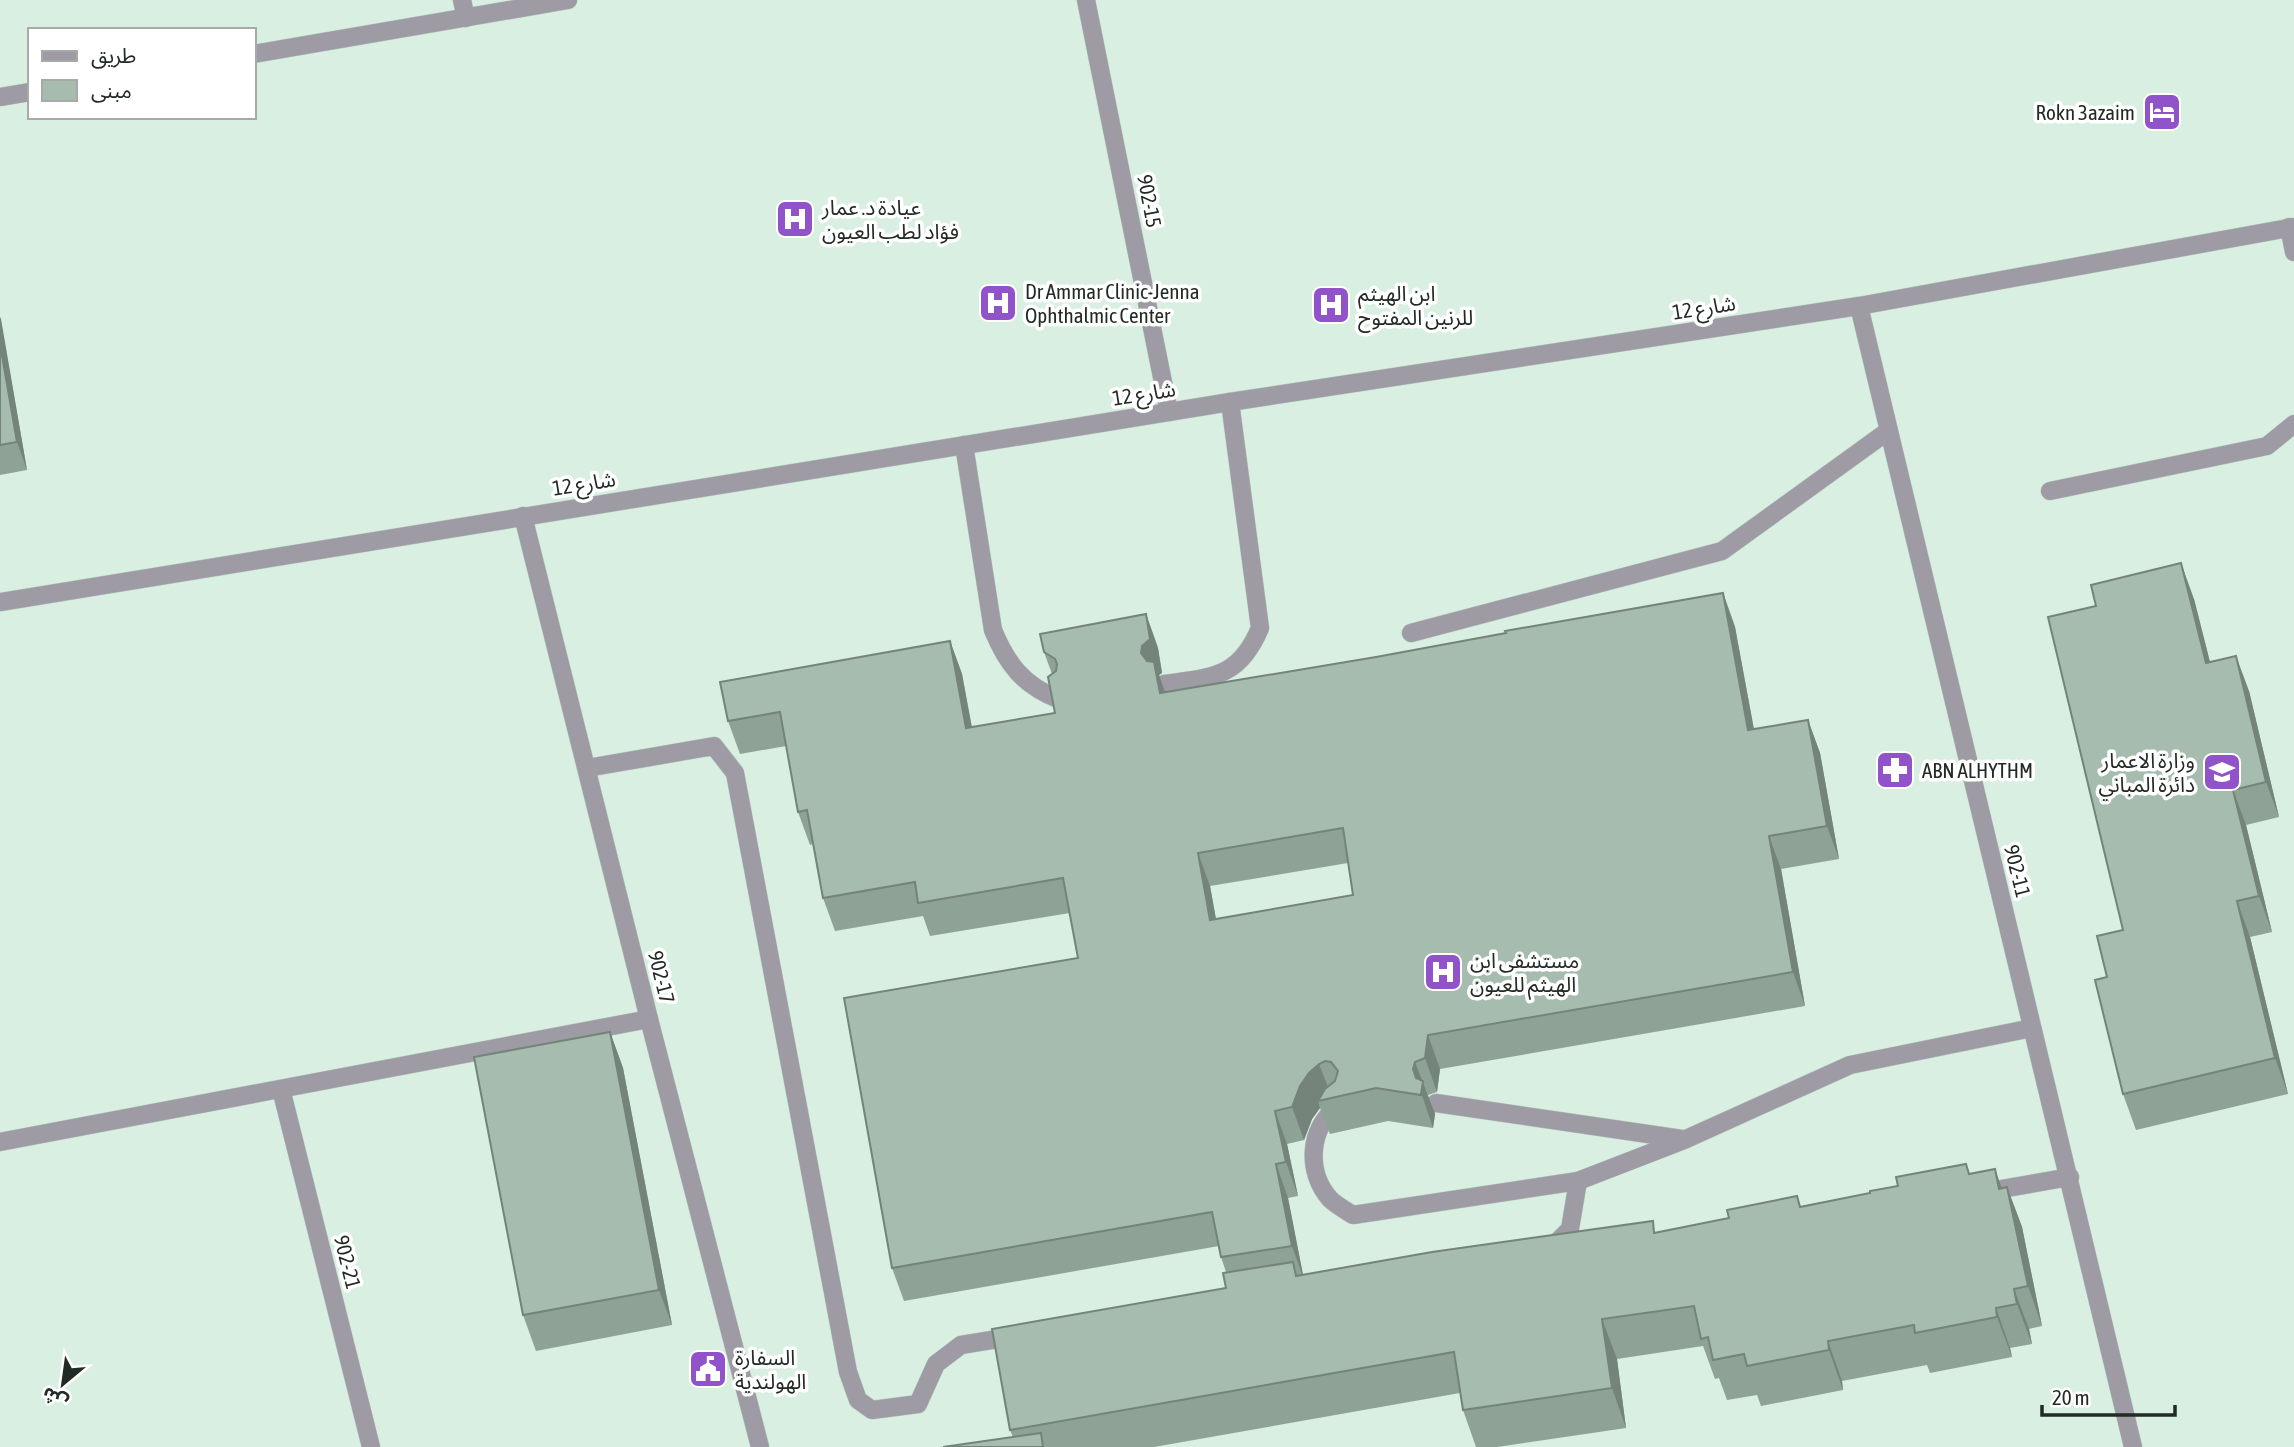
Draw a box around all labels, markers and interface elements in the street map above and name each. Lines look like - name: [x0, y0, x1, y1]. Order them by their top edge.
- legend: [28, 28, 256, 119]
- text: طريق: [91, 43, 136, 69]
- text: مبنى: [91, 78, 132, 103]
- hotel icon: Rokn 3azaim: [2141, 91, 2183, 133]
- place label: Rokn 3azaim: [2035, 100, 2135, 124]
- street label: 902-15: [1133, 172, 1167, 230]
- place label: عيادة د. عمار فؤاد لطب العيون: [821, 195, 959, 244]
- hospital icon: عيادة د. عمار فؤاد لطب العيون: [774, 198, 816, 240]
- place label: Dr Ammar Clinic-Jenna Ophthalmic Center: [1025, 279, 1199, 327]
- place label: ابن الهيثم للرنين المفتوح: [1358, 281, 1473, 333]
- hospital icon: Dr Ammar Clinic-Jenna Ophthalmic Center: [977, 282, 1019, 324]
- hospital icon: ابن الهيثم للرنين المفتوح: [1310, 284, 1352, 326]
- street label: شارع 12: [1671, 290, 1738, 328]
- street label: شارع 12: [1111, 376, 1178, 414]
- street label: شارع 12: [551, 466, 618, 504]
- place label: وزارة الاعمار دائرة المباني: [2098, 748, 2195, 801]
- pharmacy icon: ABN ALHYTHM: [1874, 749, 1916, 791]
- school or university icon: وزارة الاعمار دائرة المباني: [2201, 751, 2243, 793]
- place label: ABN ALHYTHM: [1922, 758, 2033, 782]
- street label: 902-11: [2000, 842, 2036, 900]
- street label: 902-17: [644, 948, 680, 1006]
- place label: مستشفى ابن الهيثم للعيون: [1470, 948, 1579, 1000]
- hospital icon: مستشفى ابن الهيثم للعيون: [1422, 951, 1464, 993]
- street label: 902-21: [330, 1233, 366, 1291]
- place label: السفارة الهولندية: [735, 1345, 806, 1394]
- public building icon: السفارة الهولندية: [687, 1348, 729, 1390]
- north arrow: [28, 1349, 98, 1419]
- scale bar: [2042, 1374, 2175, 1418]
- text: ش: [38, 1383, 71, 1415]
- text: 20 m: [2052, 1385, 2090, 1409]

